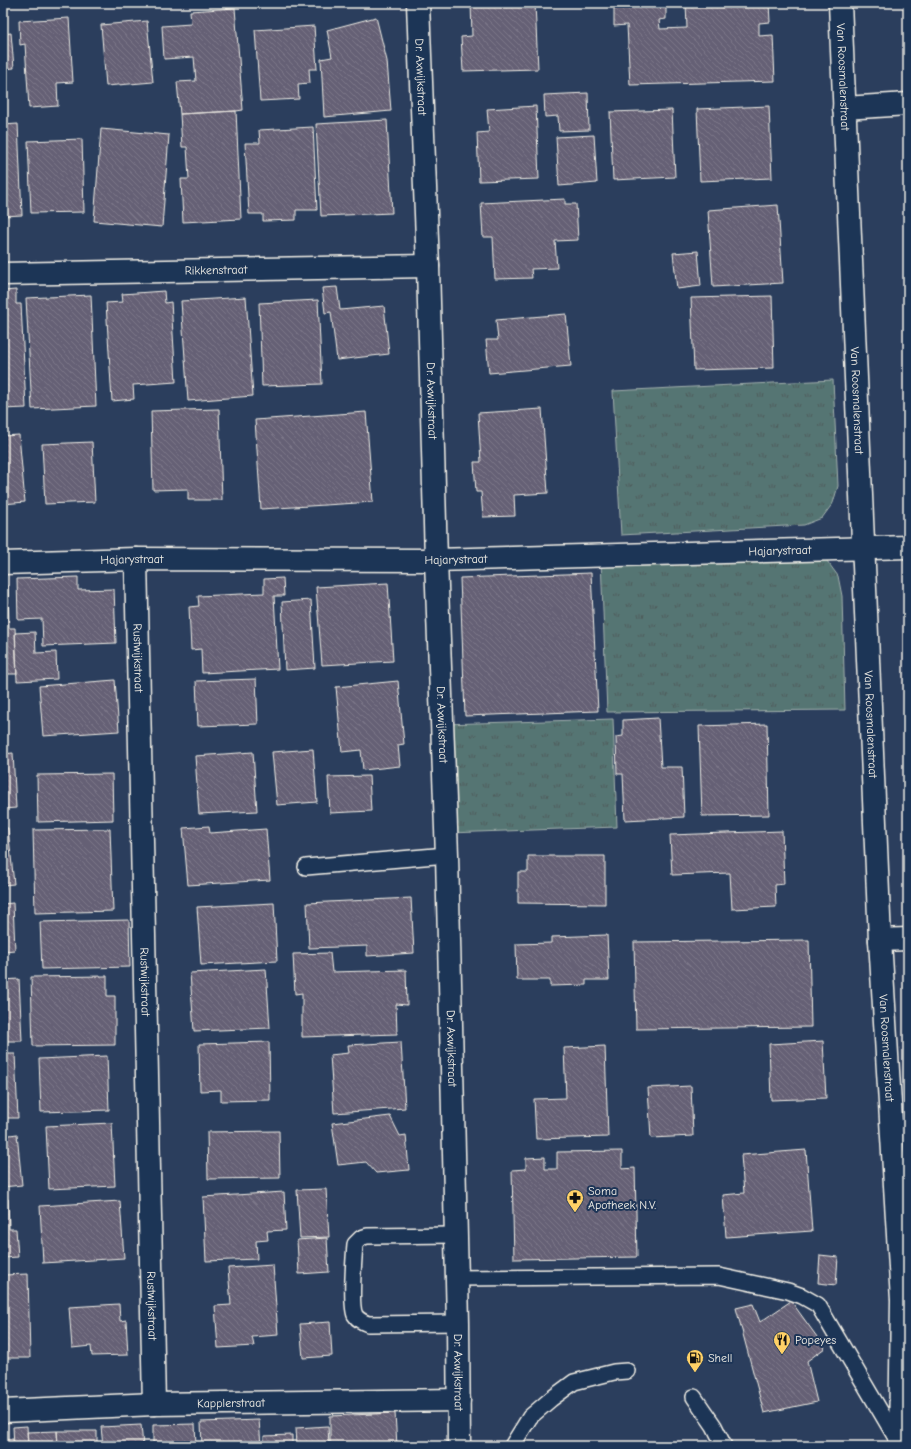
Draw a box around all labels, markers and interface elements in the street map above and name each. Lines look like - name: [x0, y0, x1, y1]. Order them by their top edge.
- street label: Van Roosmalenstraat: [834, 23, 852, 132]
- street label: Dr. Axwijkstraat: [412, 38, 429, 116]
- street label: Rikkenstraat: [184, 262, 248, 278]
- street label: Van Roosmalenstraat: [848, 347, 866, 455]
- street label: Dr. Axwijkstraat: [424, 362, 440, 440]
- street label: Hajarystraat: [748, 543, 812, 558]
- street label: Hajarystraat: [100, 552, 164, 567]
- street label: Hajarystraat: [424, 552, 488, 567]
- street label: Rustwijkstraat: [130, 623, 146, 693]
- street label: Van Roosmalenstraat: [862, 670, 880, 779]
- street label: Dr. Axwijkstraat: [434, 686, 451, 764]
- street label: Rustwijkstraat: [137, 947, 153, 1017]
- street label: Van Roosmalenstraat: [876, 994, 897, 1103]
- street label: Dr. Axwijkstraat: [444, 1010, 459, 1088]
- place label: Soma Apotheek N.V.: [588, 1184, 656, 1212]
- pharmacy icon: Soma Apotheek N.V.: [565, 1188, 585, 1213]
- street label: Rustwijkstraat: [144, 1271, 160, 1341]
- restaurant icon: Popeyes: [772, 1330, 792, 1355]
- place label: Popeyes: [795, 1333, 836, 1347]
- street label: Dr. Axwijkstraat: [451, 1334, 466, 1412]
- fuel station icon: Shell: [685, 1348, 705, 1373]
- place label: Shell: [708, 1351, 732, 1365]
- street label: Kapplerstraat: [197, 1396, 265, 1410]

